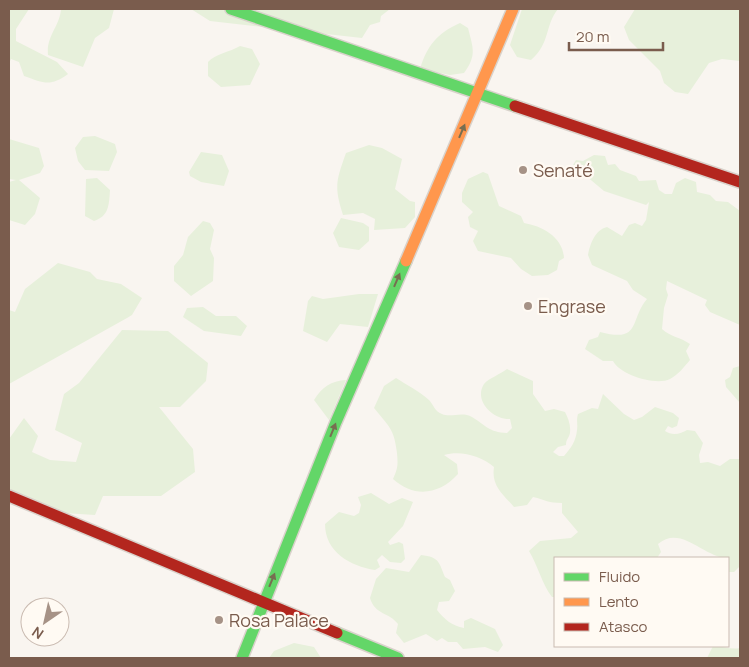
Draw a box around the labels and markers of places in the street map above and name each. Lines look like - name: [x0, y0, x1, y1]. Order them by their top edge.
- place label: Senaté: [533, 158, 593, 182]
- marker: Senaté: [517, 164, 529, 176]
- place label: Engrase: [538, 294, 606, 318]
- marker: Engrase: [522, 300, 534, 312]
- place label: Rosa Palace: [229, 608, 329, 632]
- marker: Rosa Palace: [213, 614, 225, 626]

